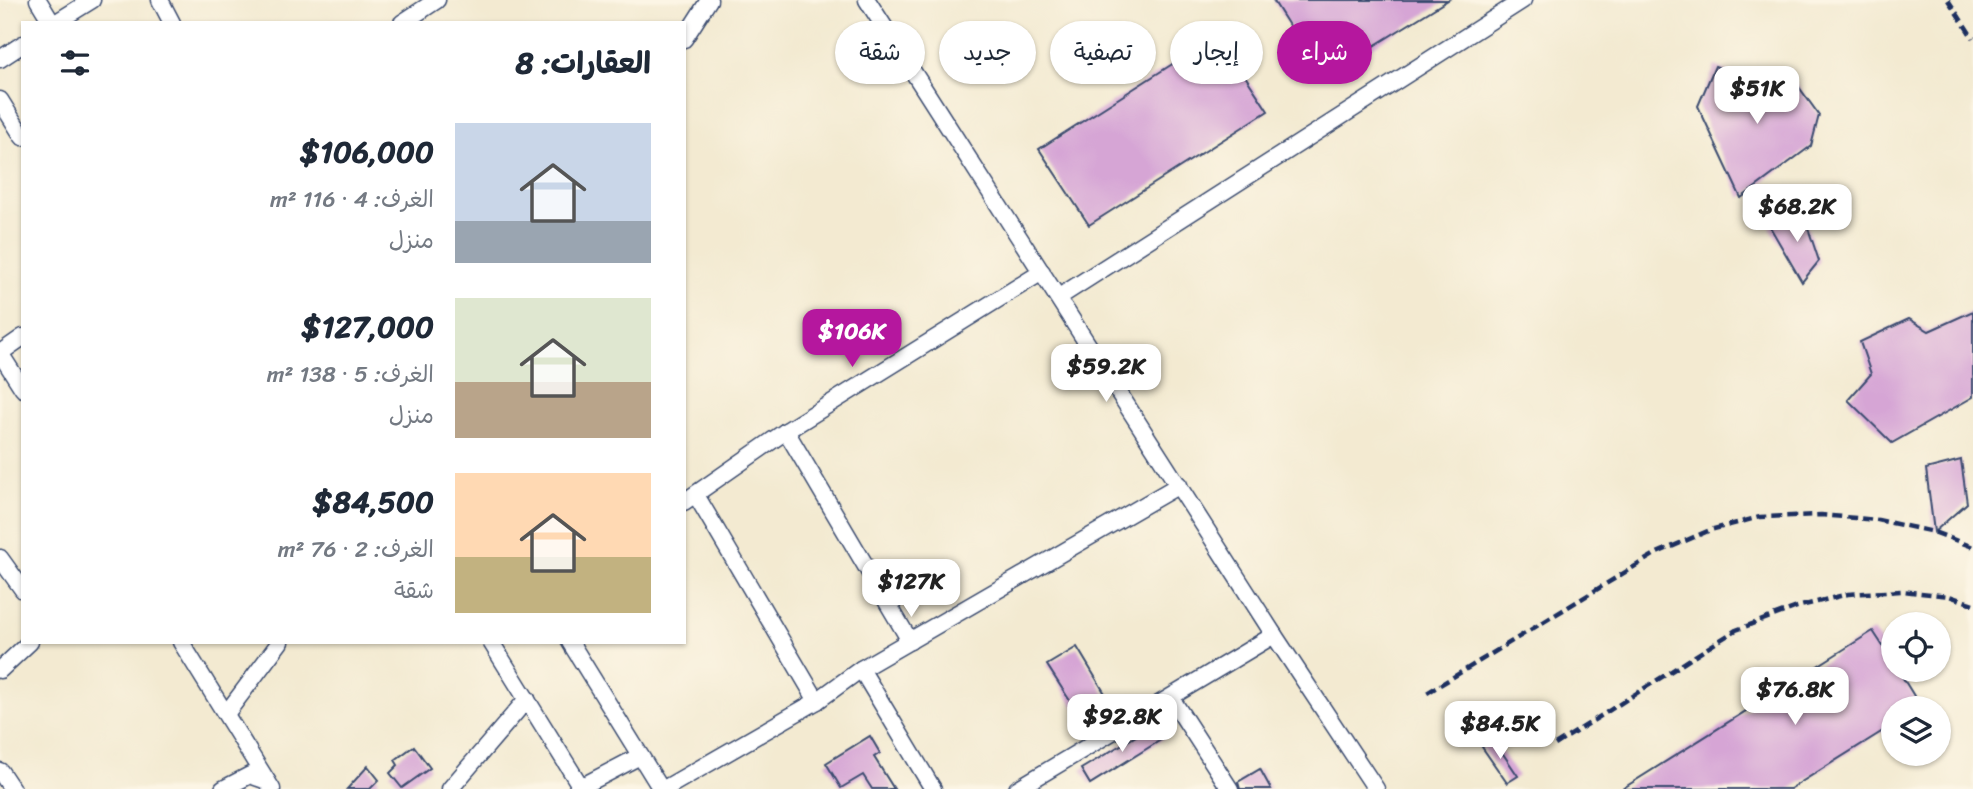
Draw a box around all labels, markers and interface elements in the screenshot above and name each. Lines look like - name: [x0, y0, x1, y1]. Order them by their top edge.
- chip: شقة: [835, 21, 925, 84]
- chip: جديد: [939, 21, 1036, 84]
- chip: تصفية: [1050, 21, 1156, 84]
- chip: إيجار: [1170, 21, 1263, 84]
- chip: شراء: [1277, 21, 1372, 84]
- text: العقارات: 8: [516, 36, 651, 90]
- icon: filters: [56, 44, 94, 82]
- pin: $51K: [1716, 66, 1798, 126]
- text: $51K: [1730, 68, 1784, 109]
- text: $106,000: [300, 125, 434, 179]
- icon: home: [511, 151, 595, 235]
- text: الغرف: 4 · 116 m²: [270, 179, 434, 220]
- pin: $68.2K: [1740, 184, 1854, 244]
- text: $68.2K: [1759, 186, 1835, 227]
- text: منزل: [389, 220, 434, 261]
- text: $127,000: [302, 300, 434, 354]
- pin: $106K: [803, 310, 901, 369]
- text: $106K: [819, 311, 885, 352]
- icon: home: [511, 326, 595, 410]
- pin: $59.2K: [1049, 344, 1163, 404]
- text: $59.2K: [1067, 346, 1145, 387]
- text: الغرف: 5 · 138 m²: [267, 354, 434, 395]
- text: منزل: [389, 395, 434, 436]
- text: $84,500: [313, 475, 434, 529]
- icon: home: [511, 501, 595, 585]
- text: الغرف: 2 · 76 m²: [278, 529, 434, 570]
- pin: $127K: [862, 560, 960, 619]
- text: $127K: [878, 561, 944, 602]
- text: شقة: [394, 570, 434, 611]
- map controls: [1881, 612, 1951, 766]
- button: locate: [1881, 612, 1951, 682]
- pin: $76.8K: [1738, 668, 1852, 727]
- text: $76.8K: [1757, 669, 1833, 710]
- pin: $92.8K: [1065, 694, 1179, 754]
- text: $92.8K: [1083, 696, 1161, 737]
- button: layers: [1881, 696, 1951, 766]
- pin: $84.5K: [1443, 702, 1557, 761]
- text: $84.5K: [1461, 703, 1539, 744]

